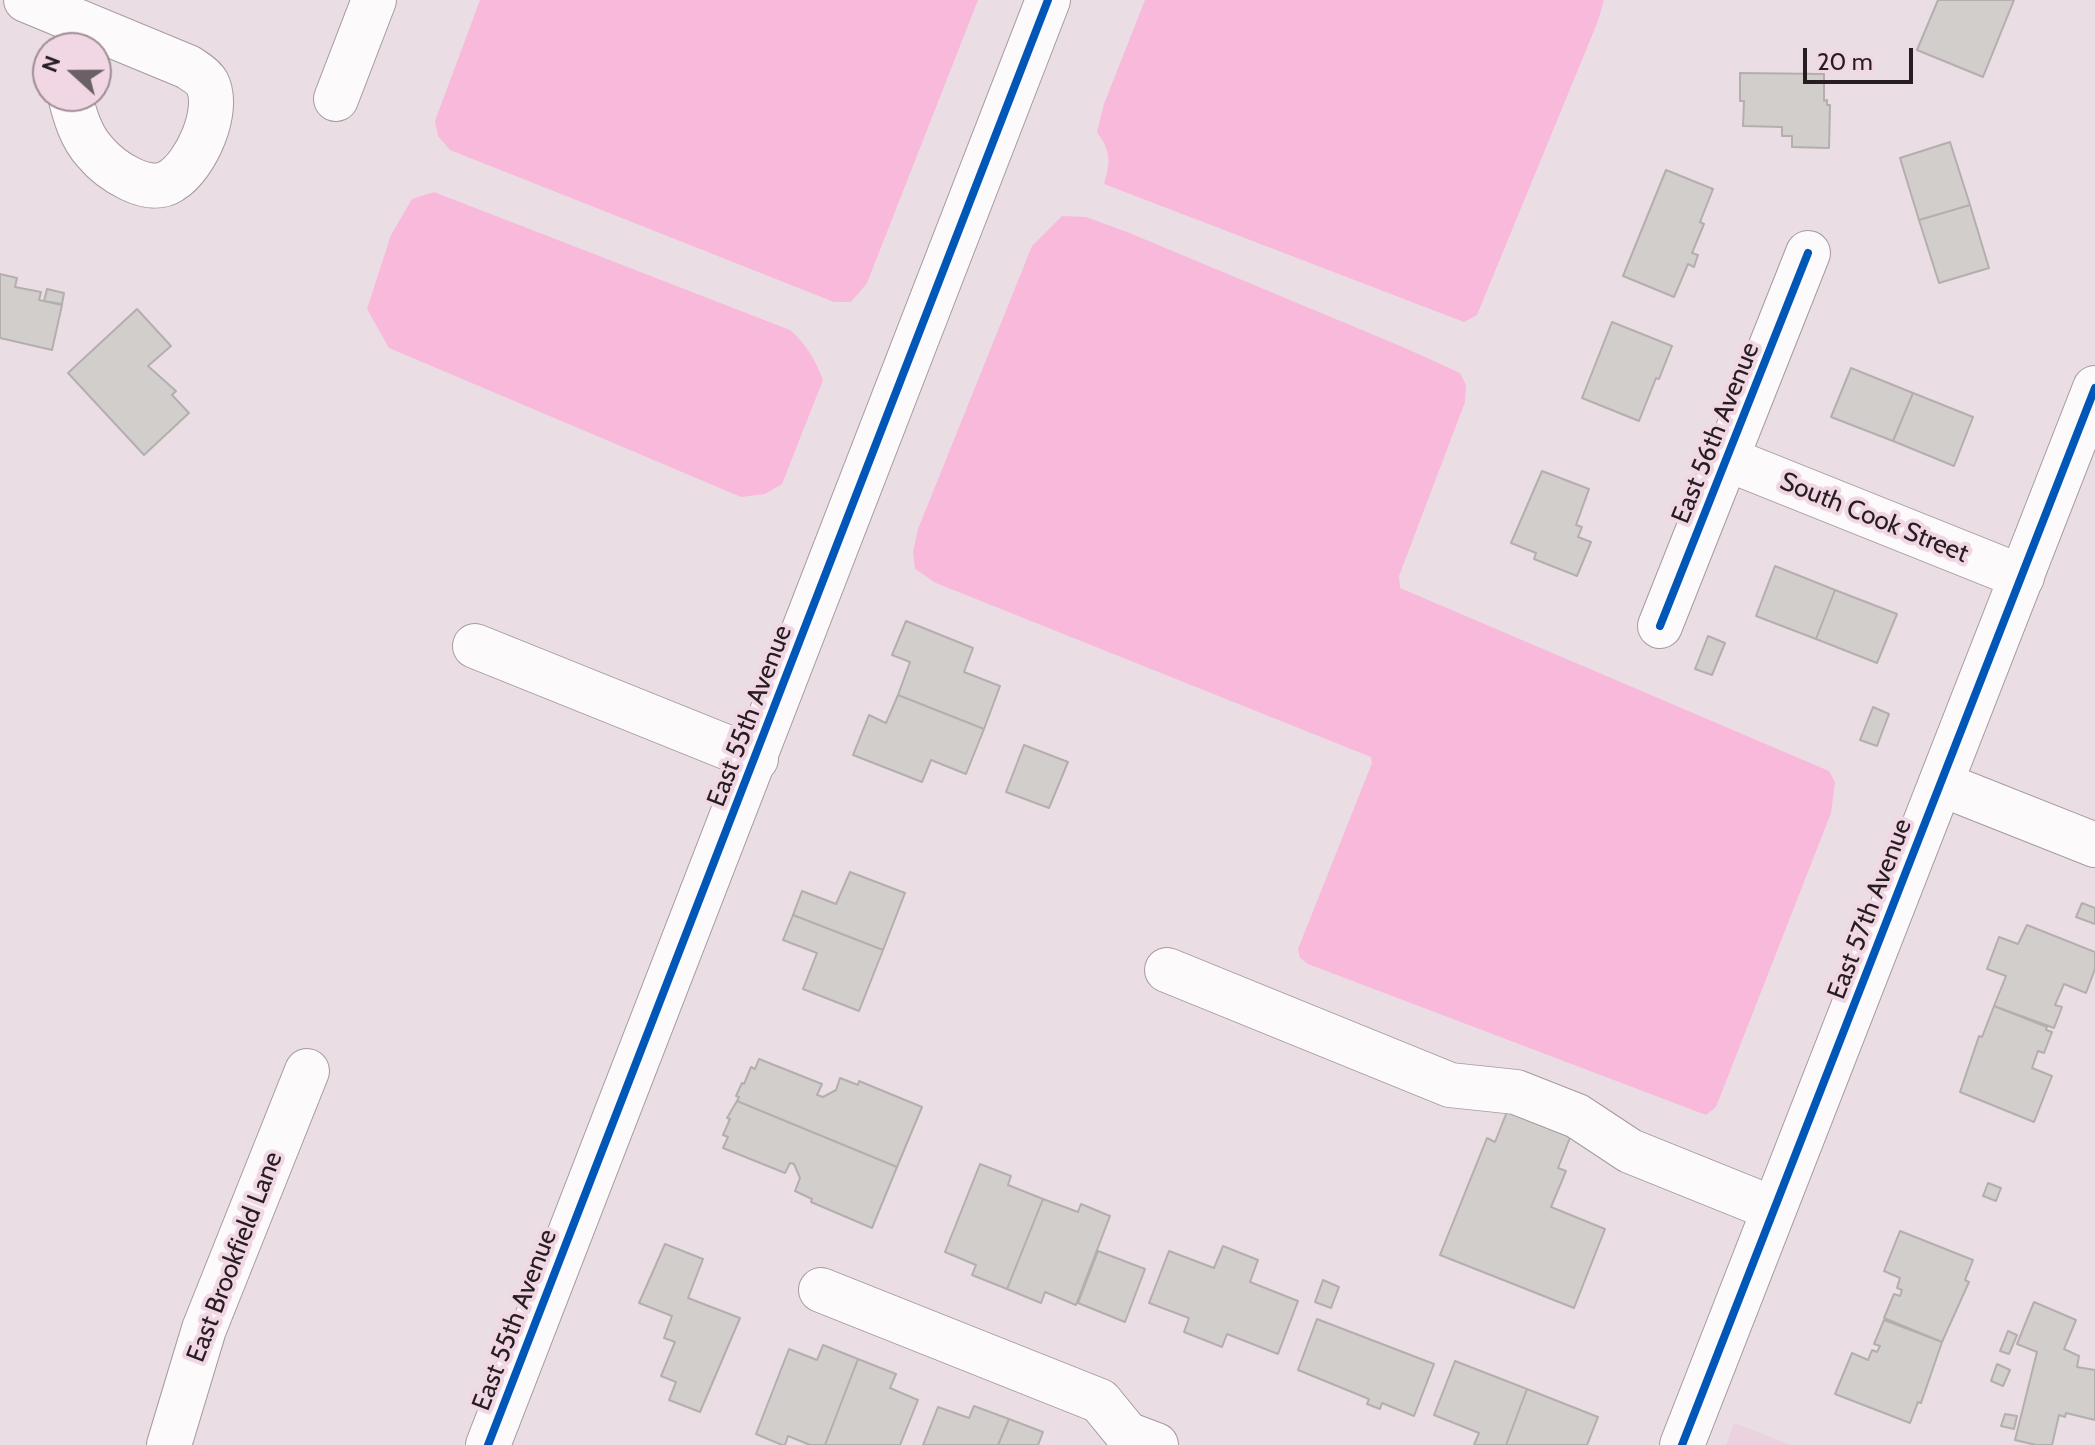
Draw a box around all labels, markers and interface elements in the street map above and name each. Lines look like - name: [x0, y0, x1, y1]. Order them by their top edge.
- north arrow: [32, 32, 112, 112]
- scale bar: [1807, 32, 1917, 82]
- text: 20 m: [1817, 47, 1873, 76]
- text: N: [36, 52, 66, 76]
- street label: East 56th Avenue: [1666, 338, 1766, 528]
- street label: South Cook Street: [1775, 466, 1973, 570]
- street label: East 55th Avenue: [701, 621, 799, 811]
- street label: East 57th Avenue: [1821, 814, 1919, 1004]
- street label: East Brookfield Lane: [181, 1147, 289, 1367]
- street label: East 55th Avenue: [466, 1225, 564, 1415]

